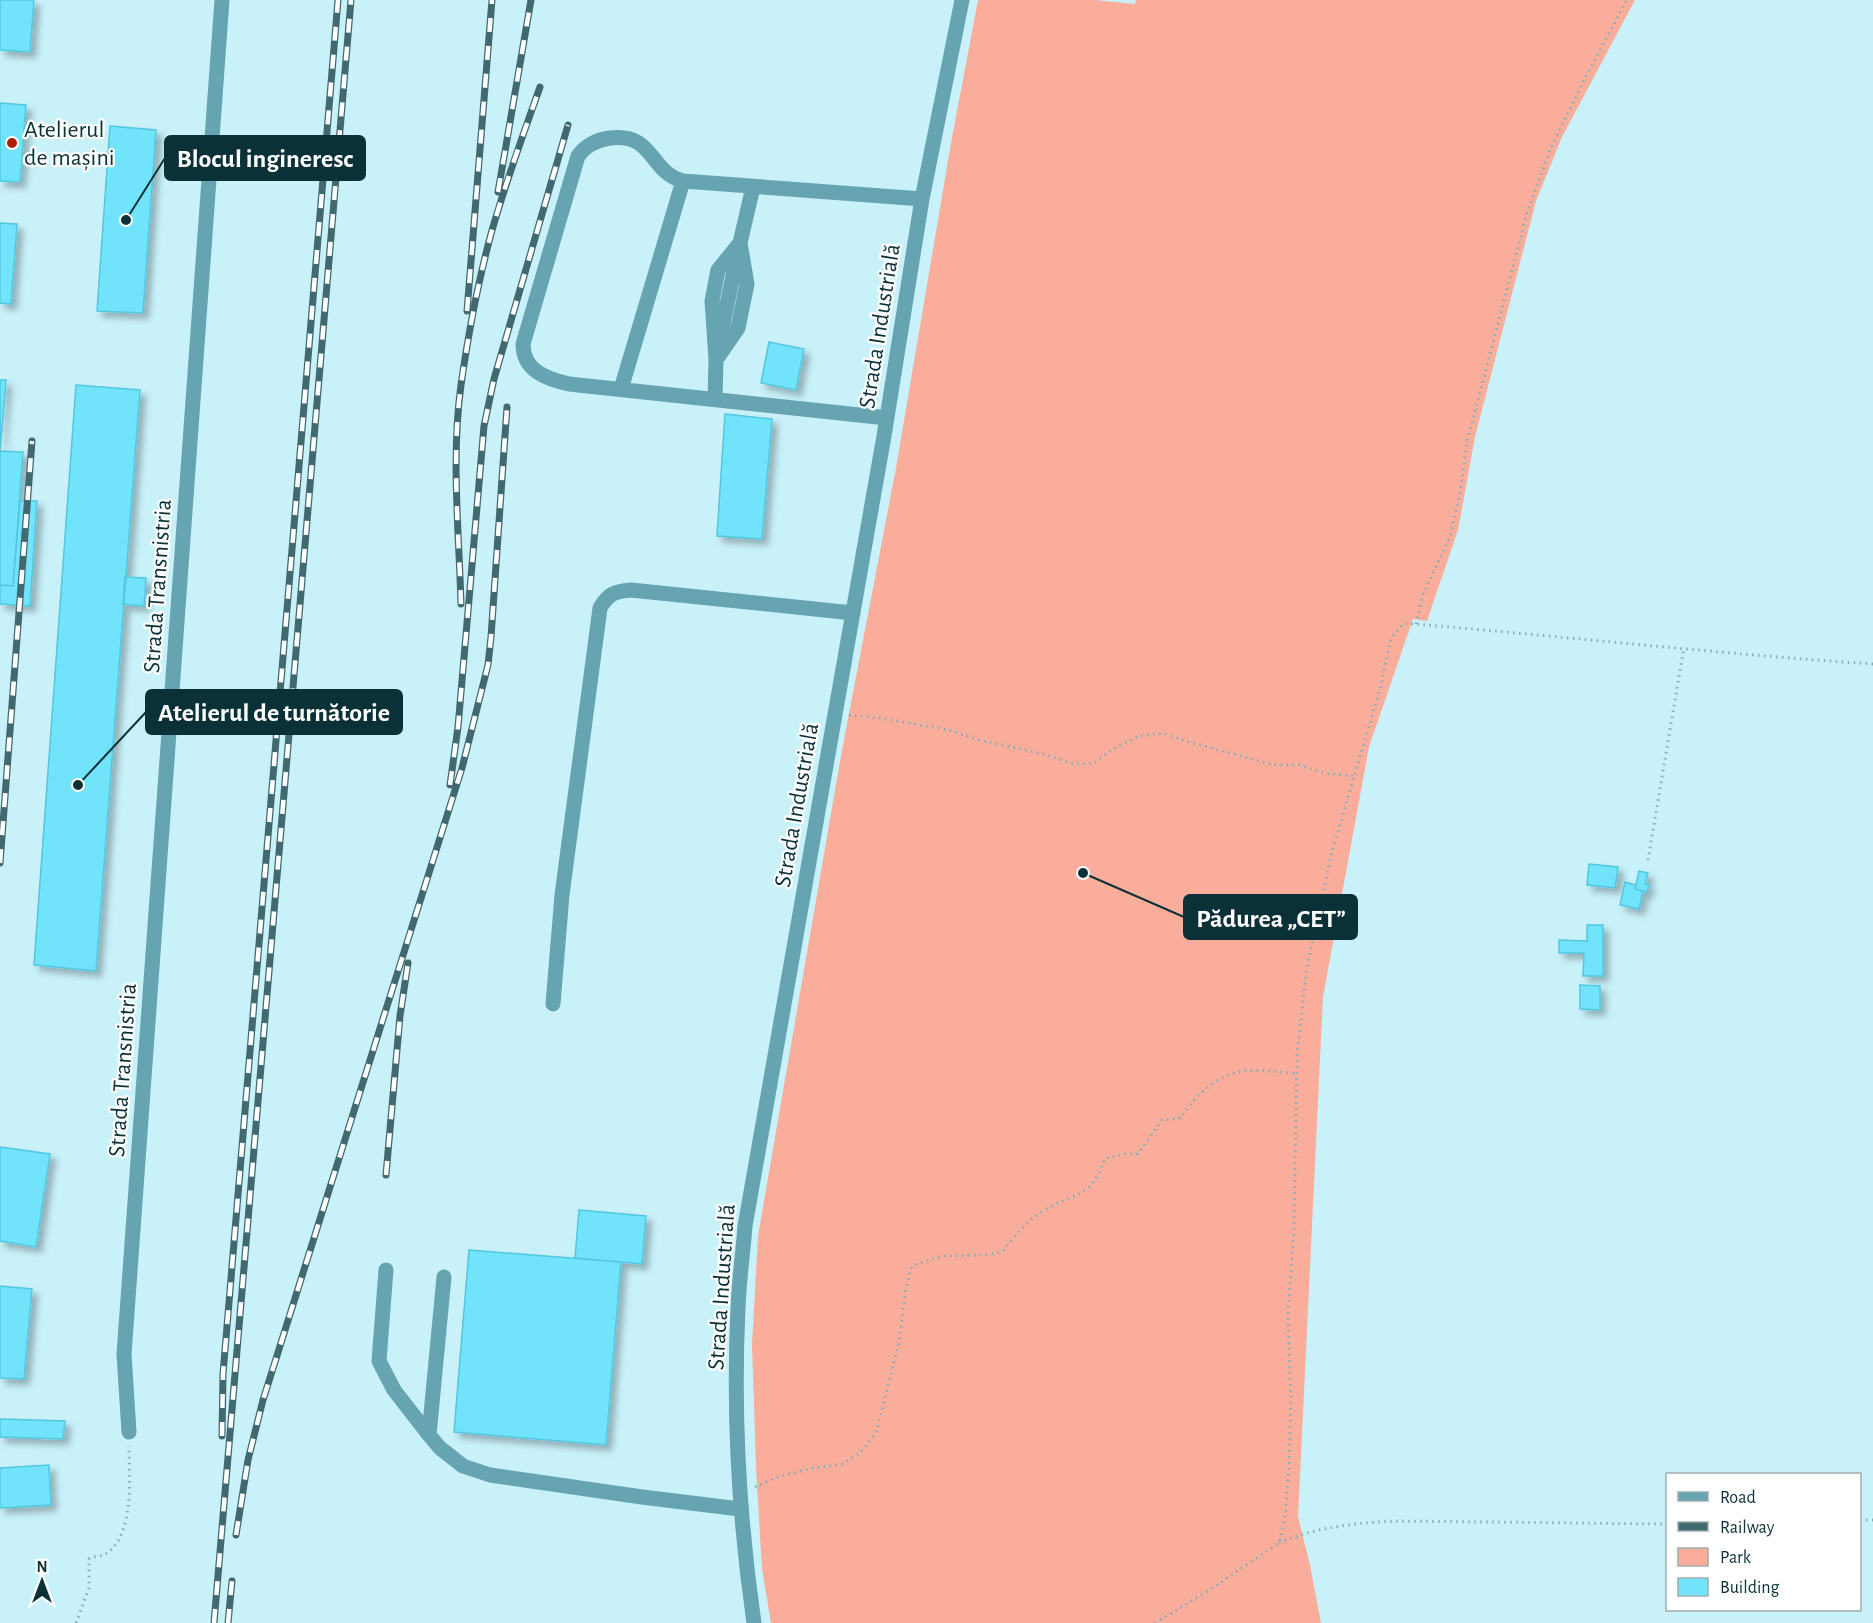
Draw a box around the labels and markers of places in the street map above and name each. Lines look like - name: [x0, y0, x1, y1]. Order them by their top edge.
- place label: Atelierul de mașini: [24, 118, 115, 171]
- marker: Atelierul de mașini: [5, 136, 19, 150]
- callout: Blocul ingineresc: [165, 136, 365, 180]
- callout: Atelierul de turnătorie: [146, 690, 402, 734]
- callout: Pădurea „CET”: [1184, 895, 1357, 939]

